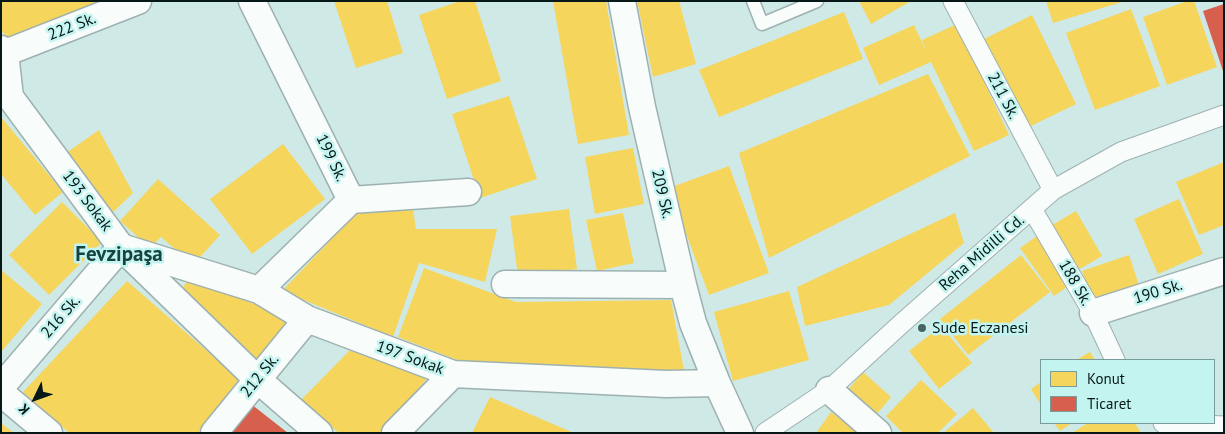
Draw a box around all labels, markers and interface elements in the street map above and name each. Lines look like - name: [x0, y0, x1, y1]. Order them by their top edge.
- street label: 222 Sk.: [45, 9, 99, 45]
- street label: 211 Sk.: [983, 69, 1023, 123]
- street label: 199 Sk.: [311, 131, 351, 185]
- street label: 193 Sokak: [58, 167, 116, 235]
- street label: 209 Sk.: [647, 167, 677, 221]
- street label: Reha Midilli Cd.: [935, 211, 1029, 295]
- district label: Fevzipaşa: [75, 242, 163, 268]
- street label: 188 Sk.: [1054, 257, 1096, 309]
- street label: 190 Sk.: [1131, 276, 1185, 308]
- street label: 216 Sk.: [37, 292, 85, 342]
- place label: Sude Eczanesi: [932, 318, 1029, 338]
- marker: Sude Eczanesi: [916, 322, 928, 334]
- street label: 197 Sokak: [373, 337, 447, 379]
- street label: 212 Sk.: [237, 351, 283, 401]
- legend: [1040, 359, 1215, 424]
- text: Konut: [1087, 369, 1125, 388]
- north arrow: [10, 374, 60, 424]
- text: Ticaret: [1087, 394, 1131, 413]
- text: K: [14, 400, 33, 418]

